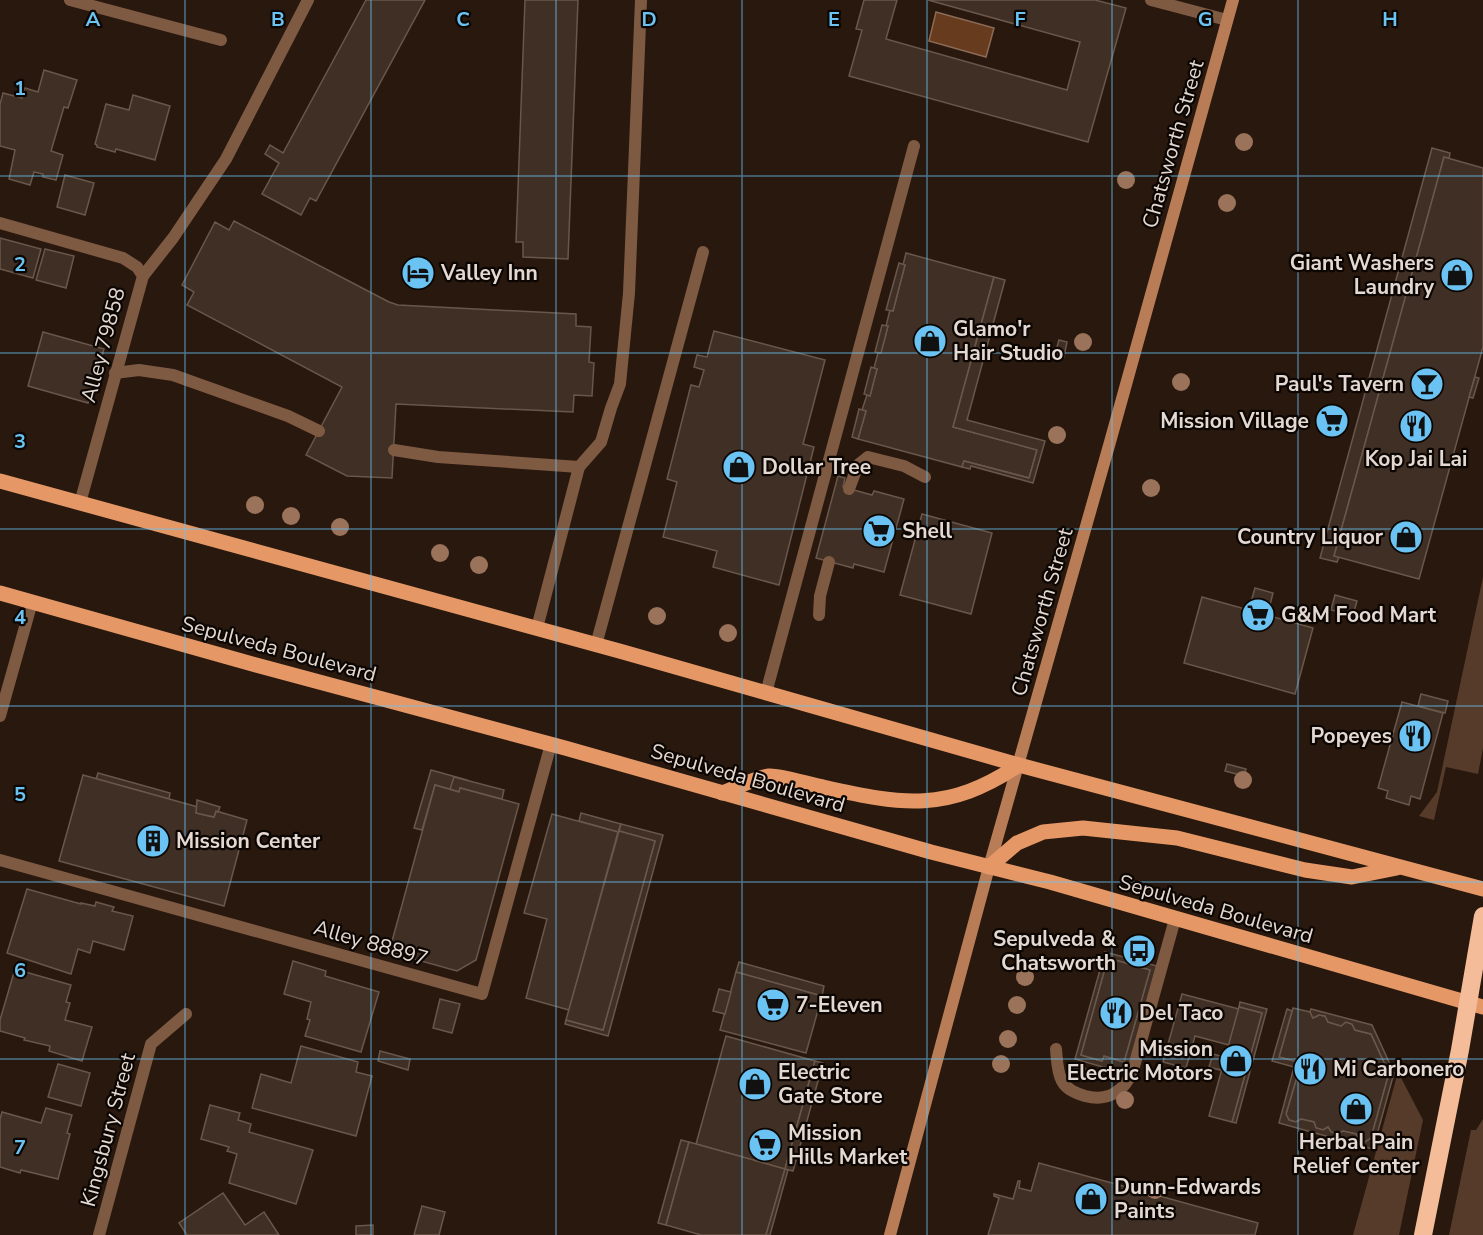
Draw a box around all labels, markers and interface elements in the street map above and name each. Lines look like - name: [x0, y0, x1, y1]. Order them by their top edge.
- text: A: [86, 6, 101, 33]
- text: B: [271, 6, 285, 33]
- text: C: [456, 6, 470, 33]
- text: D: [641, 6, 657, 33]
- text: E: [828, 6, 840, 33]
- text: F: [1014, 6, 1026, 33]
- text: G: [1198, 6, 1212, 33]
- text: H: [1382, 6, 1398, 33]
- street label: Chatsworth Street: [1136, 56, 1211, 231]
- text: 1: [14, 75, 26, 102]
- place label: Giant Washers Laundry: [1290, 249, 1435, 301]
- text: 2: [14, 251, 26, 278]
- hotel icon: Valley Inn: [400, 255, 436, 291]
- shop icon: Giant Washers Laundry: [1439, 257, 1475, 293]
- place label: Valley Inn: [440, 259, 538, 287]
- street label: Alley 79858: [74, 284, 132, 406]
- place label: Glamo'r Hair Studio: [953, 315, 1063, 367]
- shop icon: Glamo'r Hair Studio: [912, 323, 948, 359]
- bar icon: Paul's Tavern: [1409, 366, 1445, 402]
- place label: Paul's Tavern: [1275, 370, 1404, 398]
- supermarket icon: Mission Village: [1314, 403, 1350, 439]
- place label: Mission Village: [1160, 407, 1309, 435]
- restaurant icon: Kop Jai Lai: [1398, 408, 1434, 444]
- text: 3: [14, 428, 26, 455]
- place label: Kop Jai Lai: [1365, 445, 1467, 473]
- shop icon: Dollar Tree: [721, 449, 757, 485]
- place label: Dollar Tree: [762, 453, 871, 481]
- supermarket icon: Shell: [861, 513, 897, 549]
- place label: Shell: [902, 517, 953, 545]
- shop icon: Country Liquor: [1388, 519, 1424, 555]
- place label: Country Liquor: [1237, 523, 1384, 551]
- street label: Chatsworth Street: [1005, 524, 1080, 699]
- supermarket icon: G&M Food Mart: [1240, 597, 1276, 633]
- place label: G&M Food Mart: [1281, 601, 1437, 629]
- text: 4: [14, 604, 26, 631]
- street label: Sepulveda Boulevard: [178, 609, 380, 689]
- restaurant icon: Popeyes: [1397, 718, 1433, 754]
- place label: Popeyes: [1310, 722, 1392, 750]
- street label: Sepulveda Boulevard: [648, 737, 848, 819]
- text: 5: [14, 781, 26, 808]
- building icon: Mission Center: [135, 823, 171, 859]
- place label: Mission Center: [176, 827, 321, 855]
- street label: Sepulveda Boulevard: [1116, 868, 1316, 950]
- street label: Alley 88897: [310, 913, 432, 973]
- place label: Sepulveda & Chatsworth: [993, 925, 1117, 977]
- bus stop icon: Sepulveda & Chatsworth: [1121, 933, 1157, 969]
- text: 6: [14, 957, 26, 984]
- supermarket icon: 7-Eleven: [755, 987, 791, 1023]
- place label: 7-Eleven: [796, 991, 883, 1019]
- restaurant icon: Del Taco: [1098, 995, 1134, 1031]
- place label: Del Taco: [1139, 999, 1223, 1027]
- place label: Mission Electric Motors: [1067, 1035, 1213, 1087]
- shop icon: Mission Electric Motors: [1218, 1043, 1254, 1079]
- street label: Kingsbury Street: [74, 1049, 142, 1210]
- restaurant icon: Mi Carbonero: [1292, 1051, 1328, 1087]
- place label: Mi Carbonero: [1333, 1055, 1464, 1083]
- place label: Electric Gate Store: [778, 1058, 883, 1110]
- shop icon: Electric Gate Store: [737, 1066, 773, 1102]
- shop icon: Herbal Pain Relief Center: [1338, 1091, 1374, 1127]
- place label: Mission Hills Market: [788, 1119, 908, 1171]
- supermarket icon: Mission Hills Market: [747, 1127, 783, 1163]
- place label: Herbal Pain Relief Center: [1293, 1128, 1420, 1180]
- text: 7: [14, 1134, 26, 1161]
- place label: Dunn-Edwards Paints: [1114, 1173, 1261, 1225]
- shop icon: Dunn-Edwards Paints: [1073, 1181, 1109, 1217]

